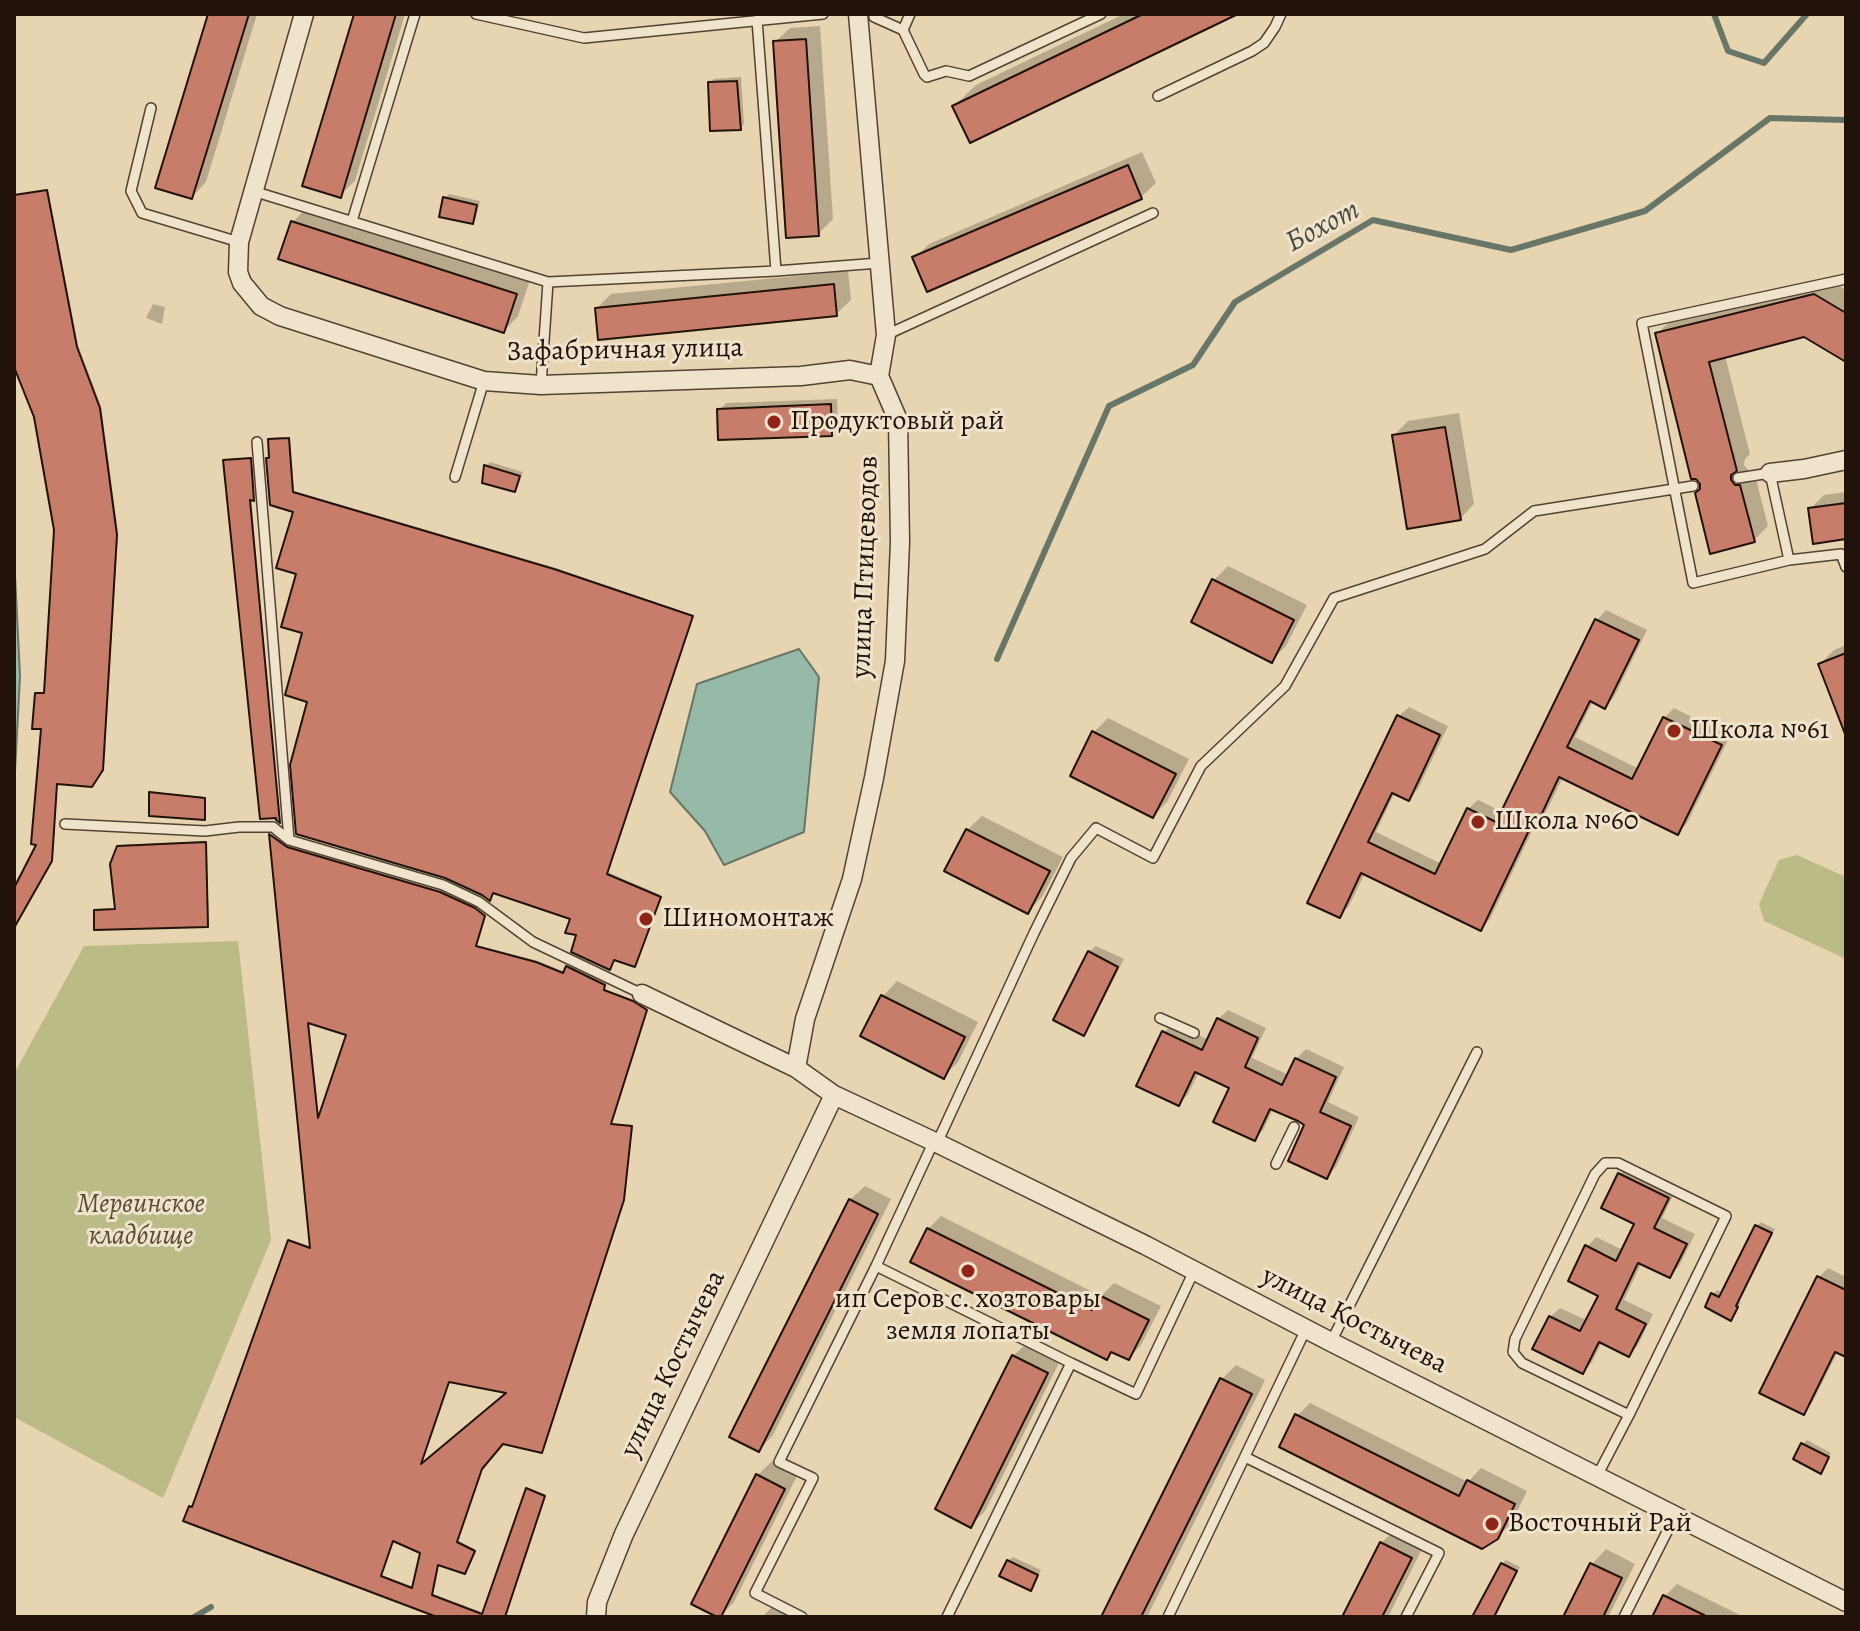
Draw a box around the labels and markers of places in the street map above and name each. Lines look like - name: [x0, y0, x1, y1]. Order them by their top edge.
- place label: Продуктовый рай: [790, 405, 1004, 439]
- marker: Продуктовый рай: [765, 413, 783, 431]
- place label: Школа №61: [1690, 714, 1829, 748]
- marker: Школа №61: [1665, 722, 1683, 740]
- place label: Школа №60: [1494, 805, 1639, 839]
- marker: Школа №60: [1469, 813, 1487, 831]
- place label: Шиномонтаж: [662, 902, 834, 936]
- marker: Шиномонтаж: [637, 910, 655, 928]
- marker: ип Серов с. хозтовары земля лопаты: [959, 1262, 977, 1280]
- place label: ип Серов с. хозтовары земля лопаты: [835, 1283, 1101, 1349]
- place label: Восточный Рай: [1508, 1507, 1692, 1541]
- marker: Восточный Рай: [1483, 1515, 1501, 1533]

